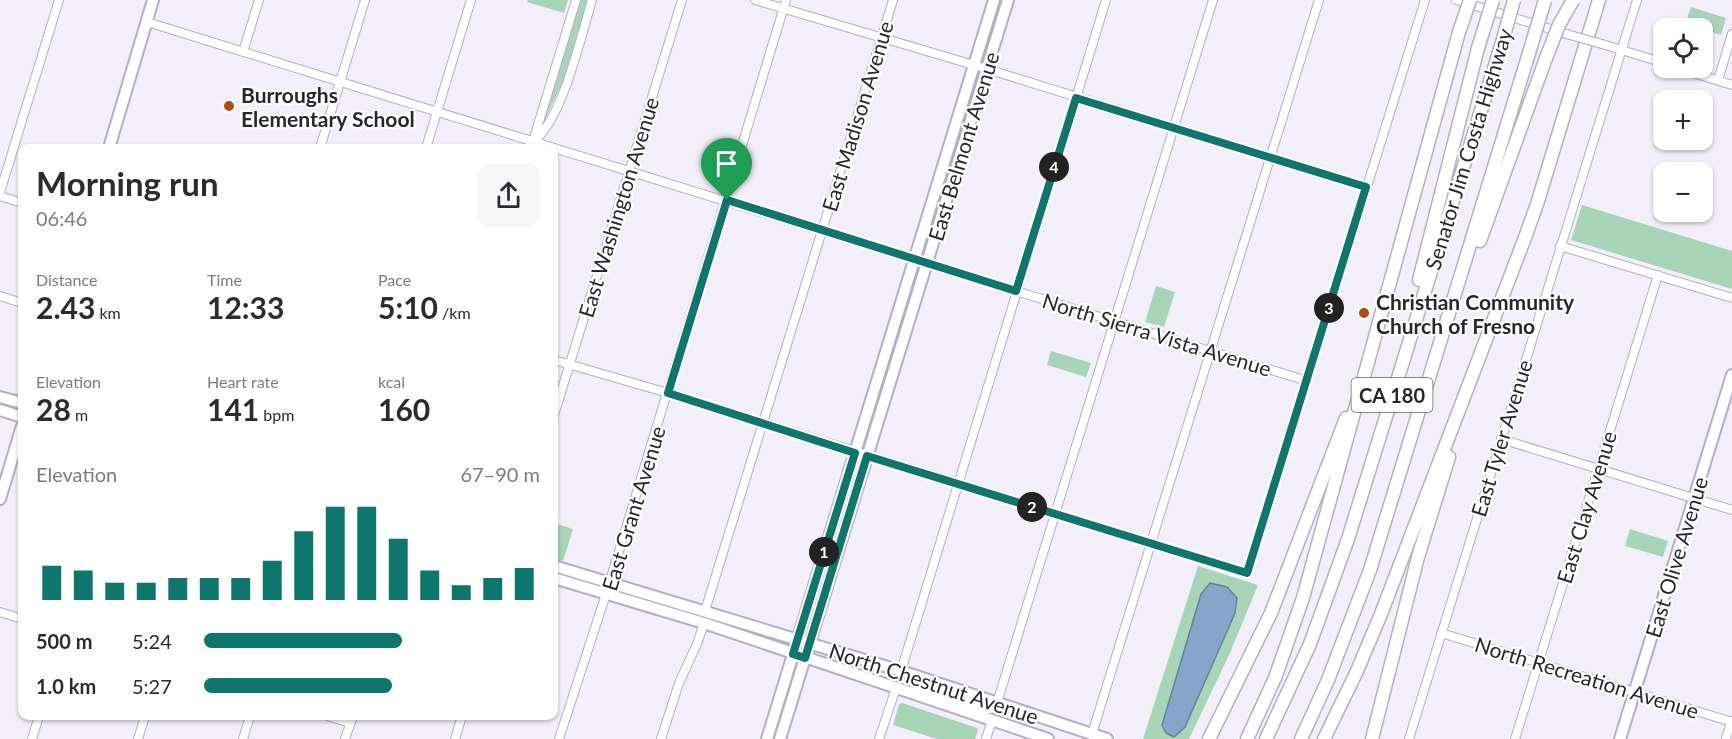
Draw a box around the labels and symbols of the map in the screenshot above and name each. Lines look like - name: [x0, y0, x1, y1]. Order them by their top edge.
- street label: East Madison Avenue: [816, 18, 898, 214]
- street label: Senator Jim Costa Highway: [1419, 25, 1517, 273]
- street label: East Belmont Avenue: [922, 48, 1004, 244]
- place label: Burroughs Elementary School: [241, 82, 415, 131]
- street label: East Washington Avenue: [573, 94, 663, 320]
- marker: Burroughs Elementary School: [222, 99, 236, 113]
- pin: [701, 138, 752, 200]
- pin: 4: [1039, 152, 1069, 182]
- street label: North Sierra Vista Avenue: [1040, 287, 1274, 381]
- place label: Christian Community Church of Fresno: [1376, 289, 1575, 338]
- pin: 3: [1314, 293, 1344, 323]
- marker: Christian Community Church of Fresno: [1357, 306, 1371, 320]
- street label: East Tyler Avenue: [1465, 357, 1537, 519]
- road number: CA 180: [1352, 378, 1432, 412]
- street label: East Grant Avenue: [596, 423, 670, 593]
- street label: East Clay Avenue: [1551, 428, 1621, 586]
- street label: East Olive Avenue: [1640, 474, 1712, 640]
- pin: 2: [1017, 492, 1047, 522]
- pin: 1: [809, 537, 839, 567]
- street label: North Recreation Avenue: [1472, 631, 1702, 723]
- street label: North Chestnut Avenue: [826, 637, 1042, 729]

